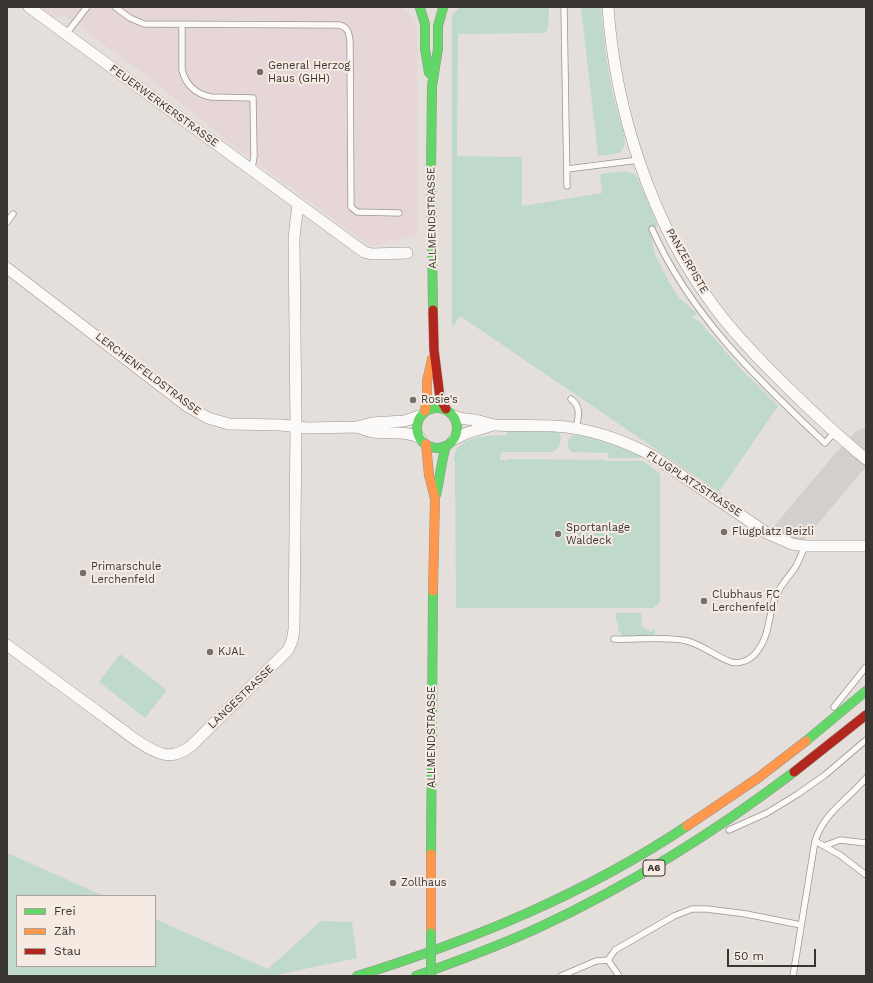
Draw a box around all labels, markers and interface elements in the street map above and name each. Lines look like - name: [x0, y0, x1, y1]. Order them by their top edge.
- place label: General Herzog Haus (GHH): [268, 59, 350, 85]
- street label: FEUERWERKERSTRASSE: [107, 62, 221, 150]
- marker: General Herzog Haus (GHH): [255, 67, 265, 77]
- street label: ALLMENDSTRASSE: [425, 167, 439, 269]
- street label: PANZERPISTE: [663, 226, 711, 296]
- street label: LERCHENFELDSTRASSE: [93, 330, 203, 418]
- place label: Rosie's: [421, 393, 458, 407]
- marker: Rosie's: [408, 395, 418, 405]
- street label: FLUGPLATZSTRASSE: [644, 448, 744, 520]
- place label: Sportanlage Waldeck: [566, 521, 630, 547]
- place label: Flugplatz Beizli: [732, 525, 814, 539]
- marker: Flugplatz Beizli: [719, 527, 729, 537]
- marker: Sportanlage Waldeck: [553, 529, 563, 539]
- place label: Primarschule Lerchenfeld: [91, 560, 161, 586]
- marker: Primarschule Lerchenfeld: [78, 568, 88, 578]
- place label: Clubhaus FC Lerchenfeld: [712, 588, 780, 614]
- marker: Clubhaus FC Lerchenfeld: [699, 596, 709, 606]
- place label: KJAL: [218, 645, 245, 659]
- marker: KJAL: [205, 647, 215, 657]
- street label: LANGESTRASSE: [206, 662, 276, 732]
- street label: ALLMENDSTRASSE: [425, 686, 439, 788]
- road number: A6: [643, 860, 665, 876]
- place label: Zollhaus: [401, 876, 447, 890]
- marker: Zollhaus: [388, 878, 398, 888]
- legend: [16, 895, 156, 967]
- text: Frei: [54, 904, 76, 918]
- text: Zäh: [54, 924, 76, 938]
- scale bar: [729, 941, 818, 967]
- text: Stau: [54, 944, 81, 958]
- text: 50 m: [734, 949, 764, 963]

